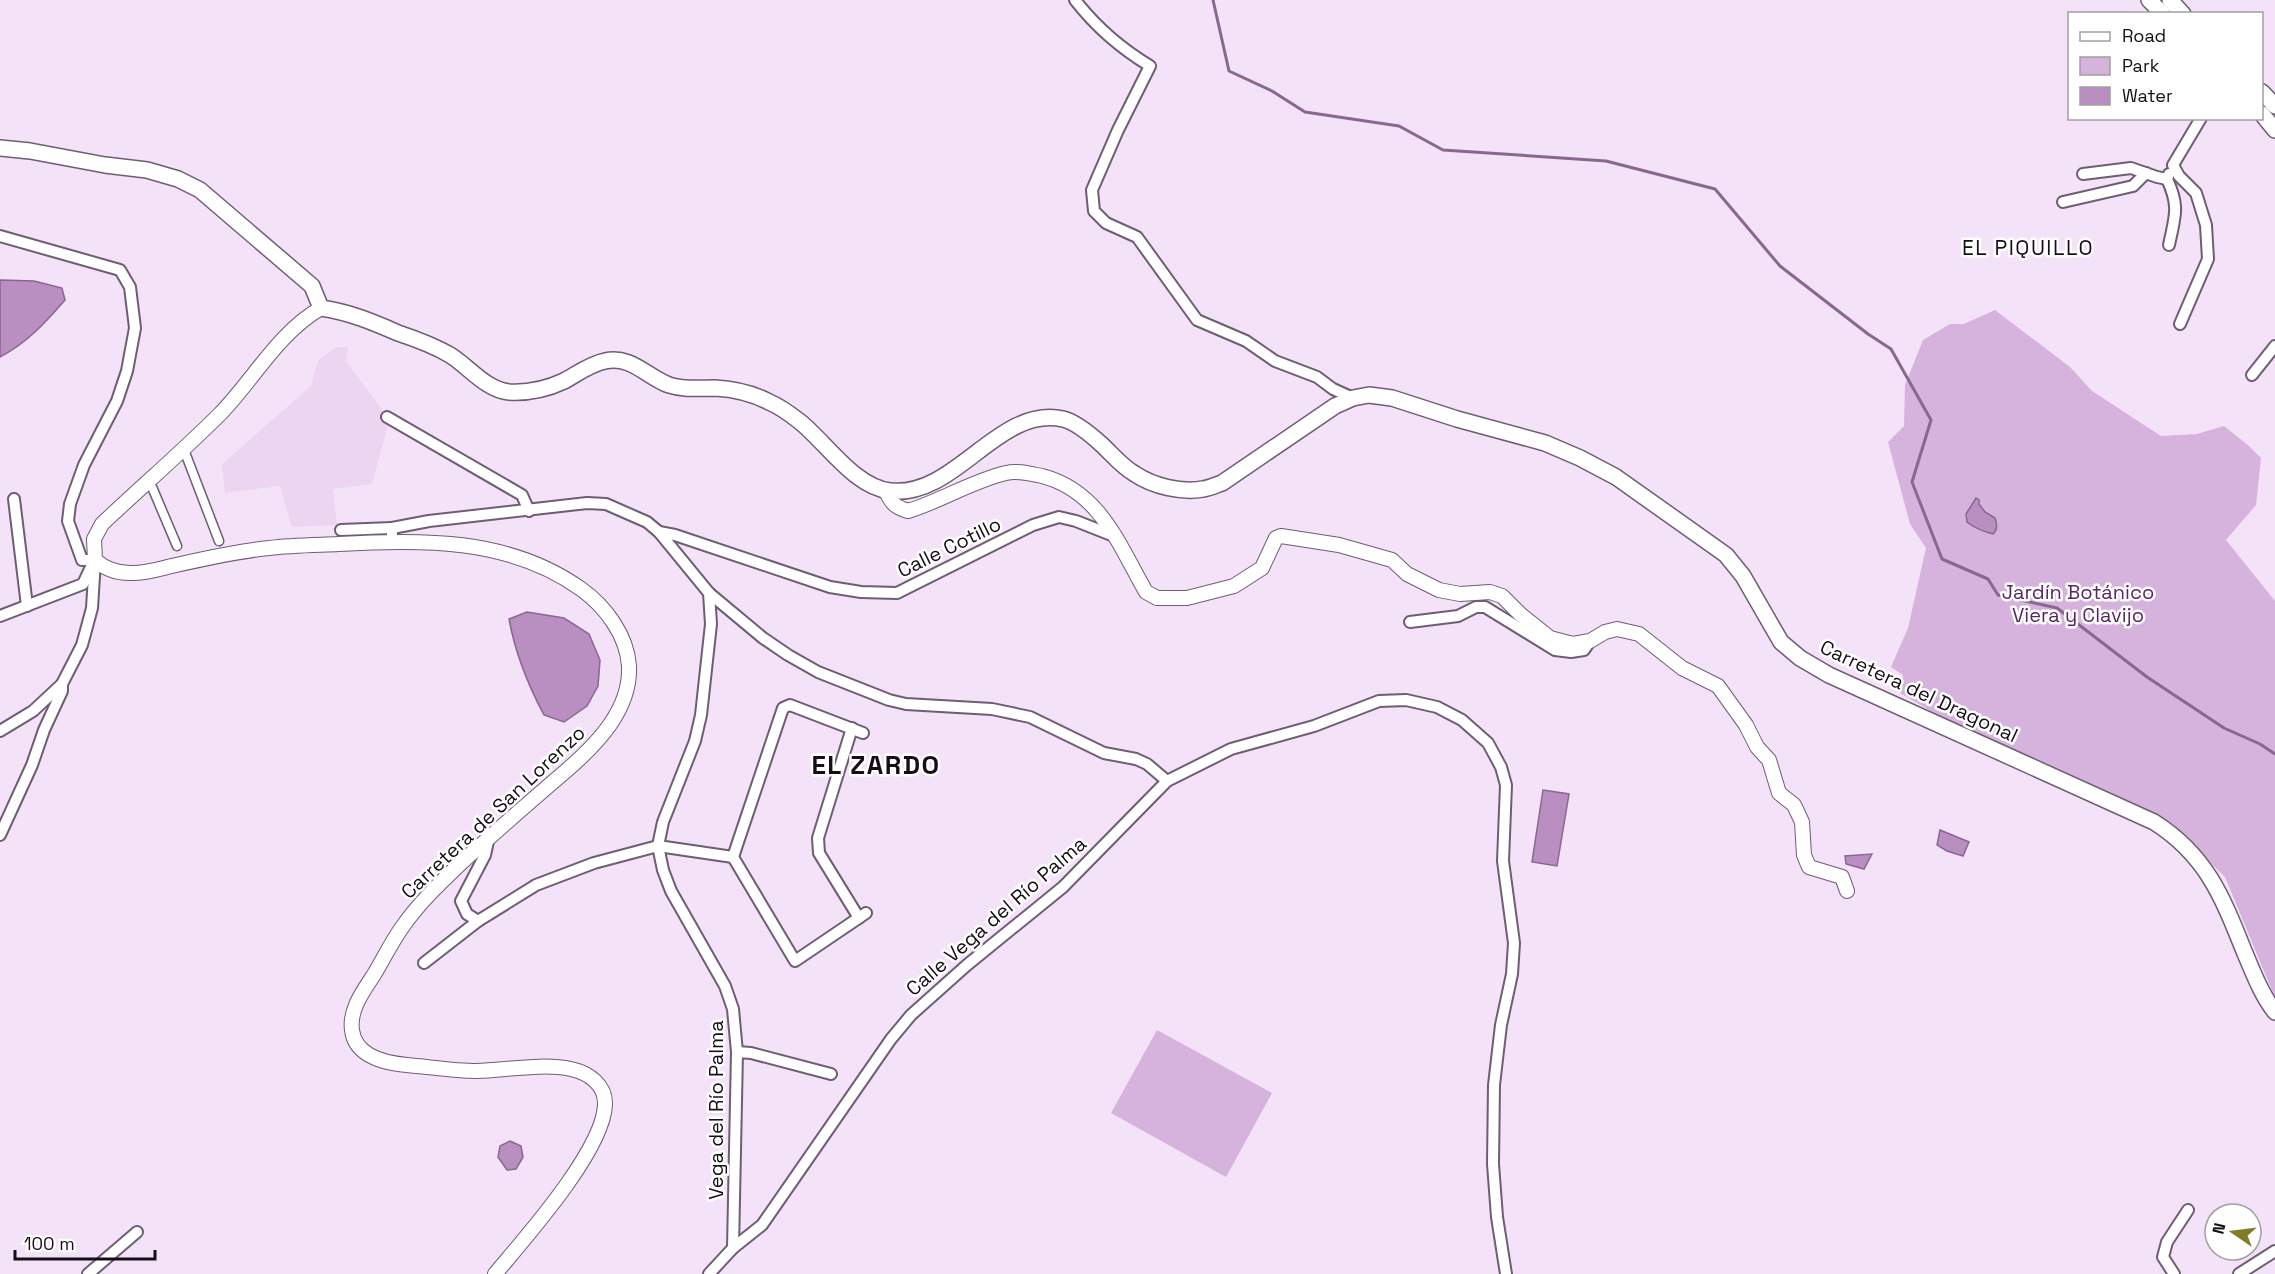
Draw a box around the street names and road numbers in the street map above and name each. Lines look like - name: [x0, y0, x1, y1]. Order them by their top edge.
- street label: Calle Cotillo: [893, 511, 1005, 583]
- street label: Carretera del Dragonal: [1816, 634, 2022, 748]
- street label: Carretera de San Lorenzo: [395, 720, 591, 904]
- street label: Calle Vega del Río Palma: [900, 831, 1092, 1001]
- street label: Vega del Río Palma: [703, 1020, 729, 1200]

